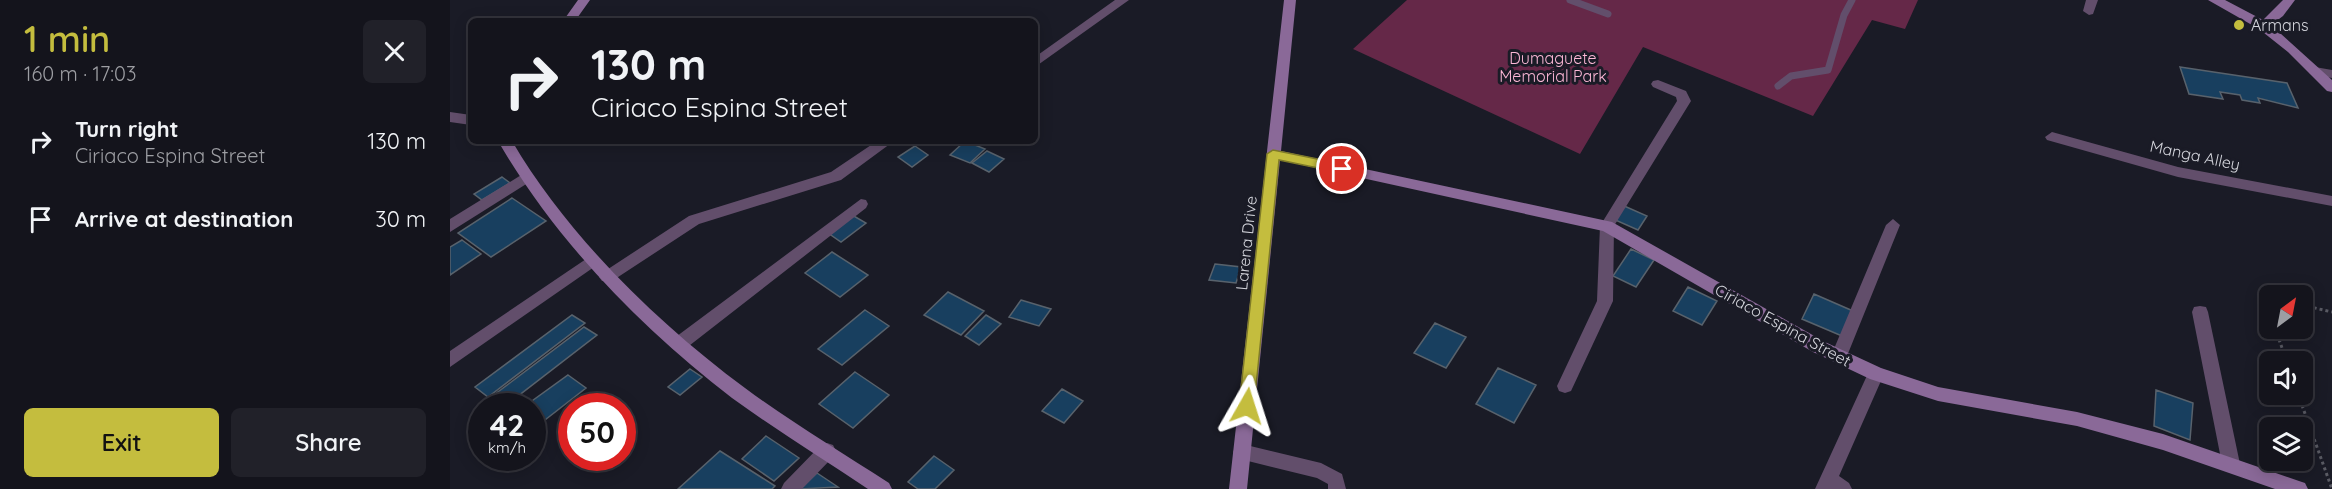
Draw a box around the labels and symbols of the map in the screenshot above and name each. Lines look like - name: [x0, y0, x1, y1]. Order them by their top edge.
- place label: Armans: [2251, 15, 2309, 35]
- marker: Armans: [2232, 18, 2246, 32]
- park label: Dumaguete Memorial Park: [1499, 48, 1607, 86]
- street label: Manga Alley: [2148, 136, 2242, 174]
- pin: [1316, 143, 1367, 194]
- street label: Larena Drive: [1231, 195, 1261, 291]
- street label: Ciriaco Espina Street: [1712, 279, 1854, 371]
- north arrow: [2259, 285, 2313, 339]
- position arrow: [1215, 374, 1279, 438]
- speed limit sign: 50: [558, 393, 636, 471]

